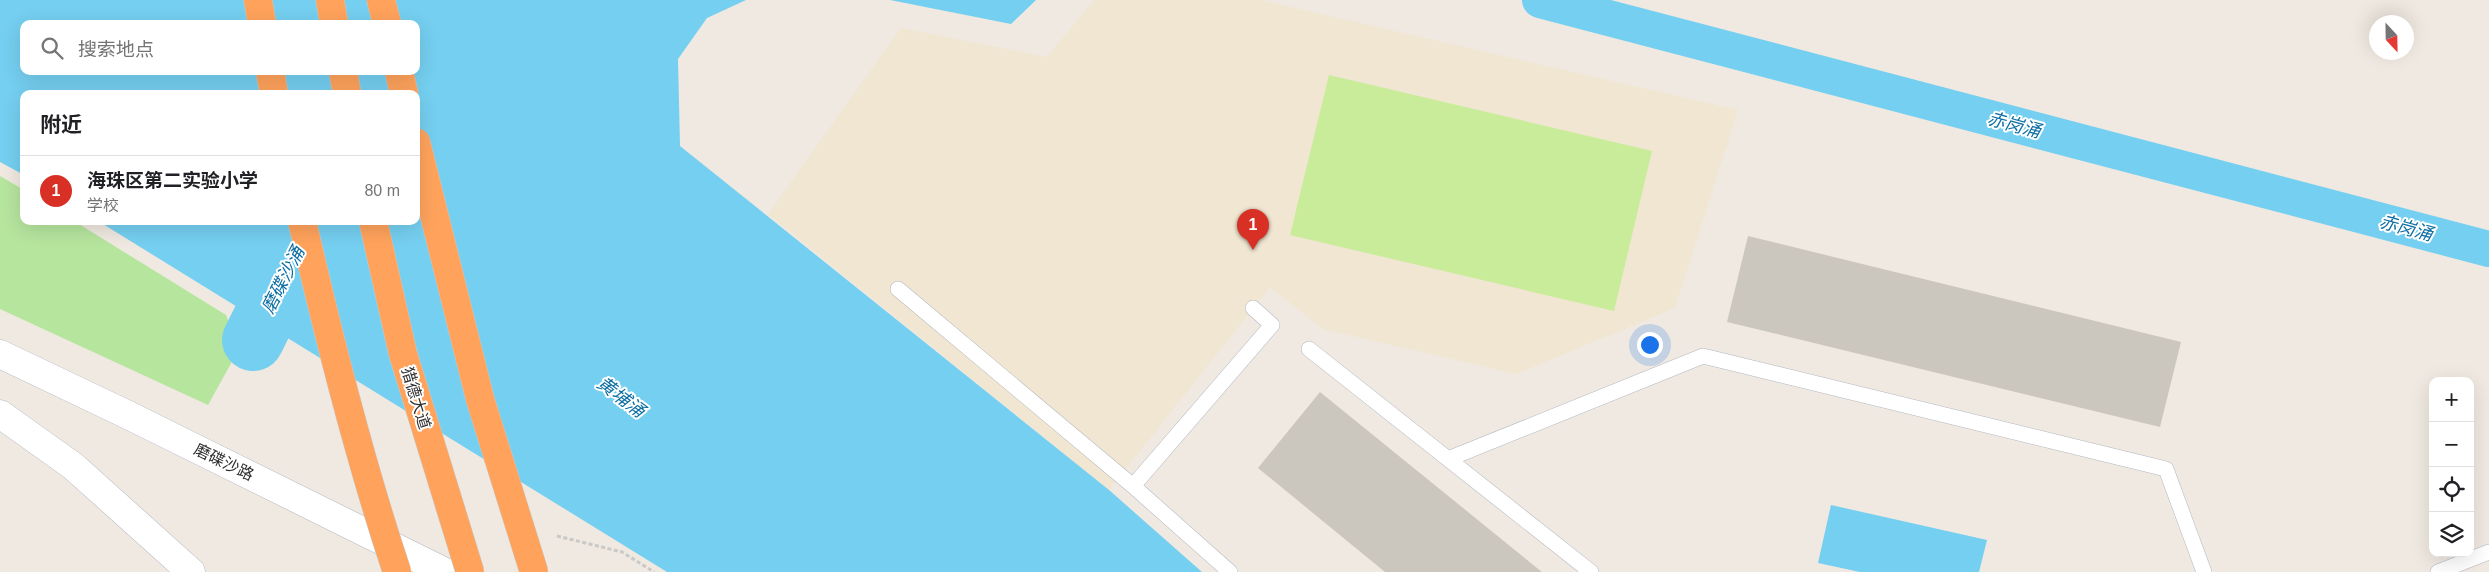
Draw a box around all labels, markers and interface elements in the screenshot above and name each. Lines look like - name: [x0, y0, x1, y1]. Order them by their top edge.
- north arrow: [2369, 15, 2414, 60]
- search box: [20, 20, 420, 75]
- icon: search: [38, 34, 66, 62]
- text: 搜索地点: [78, 39, 154, 60]
- water label: 赤岗涌: [1985, 108, 2045, 142]
- text: 附近: [40, 113, 82, 136]
- text: 海珠区第二实验小学: [87, 170, 258, 191]
- text: 1: [52, 182, 60, 199]
- text: 80 m: [364, 182, 400, 199]
- text: 学校: [87, 197, 119, 214]
- pin: 1: [1237, 209, 1269, 250]
- water label: 赤岗涌: [2377, 211, 2437, 245]
- water label: 磨碟沙涌: [258, 242, 309, 317]
- your location: [1637, 332, 1663, 358]
- street label: 猎德大道: [399, 365, 433, 431]
- water label: 黄埔涌: [593, 373, 650, 422]
- map controls: [2429, 377, 2474, 557]
- button: +: [2429, 377, 2474, 422]
- button: −: [2429, 422, 2474, 467]
- street label: 磨碟沙路: [192, 440, 256, 484]
- button: locate: [2429, 467, 2474, 512]
- button: layers: [2429, 512, 2474, 557]

